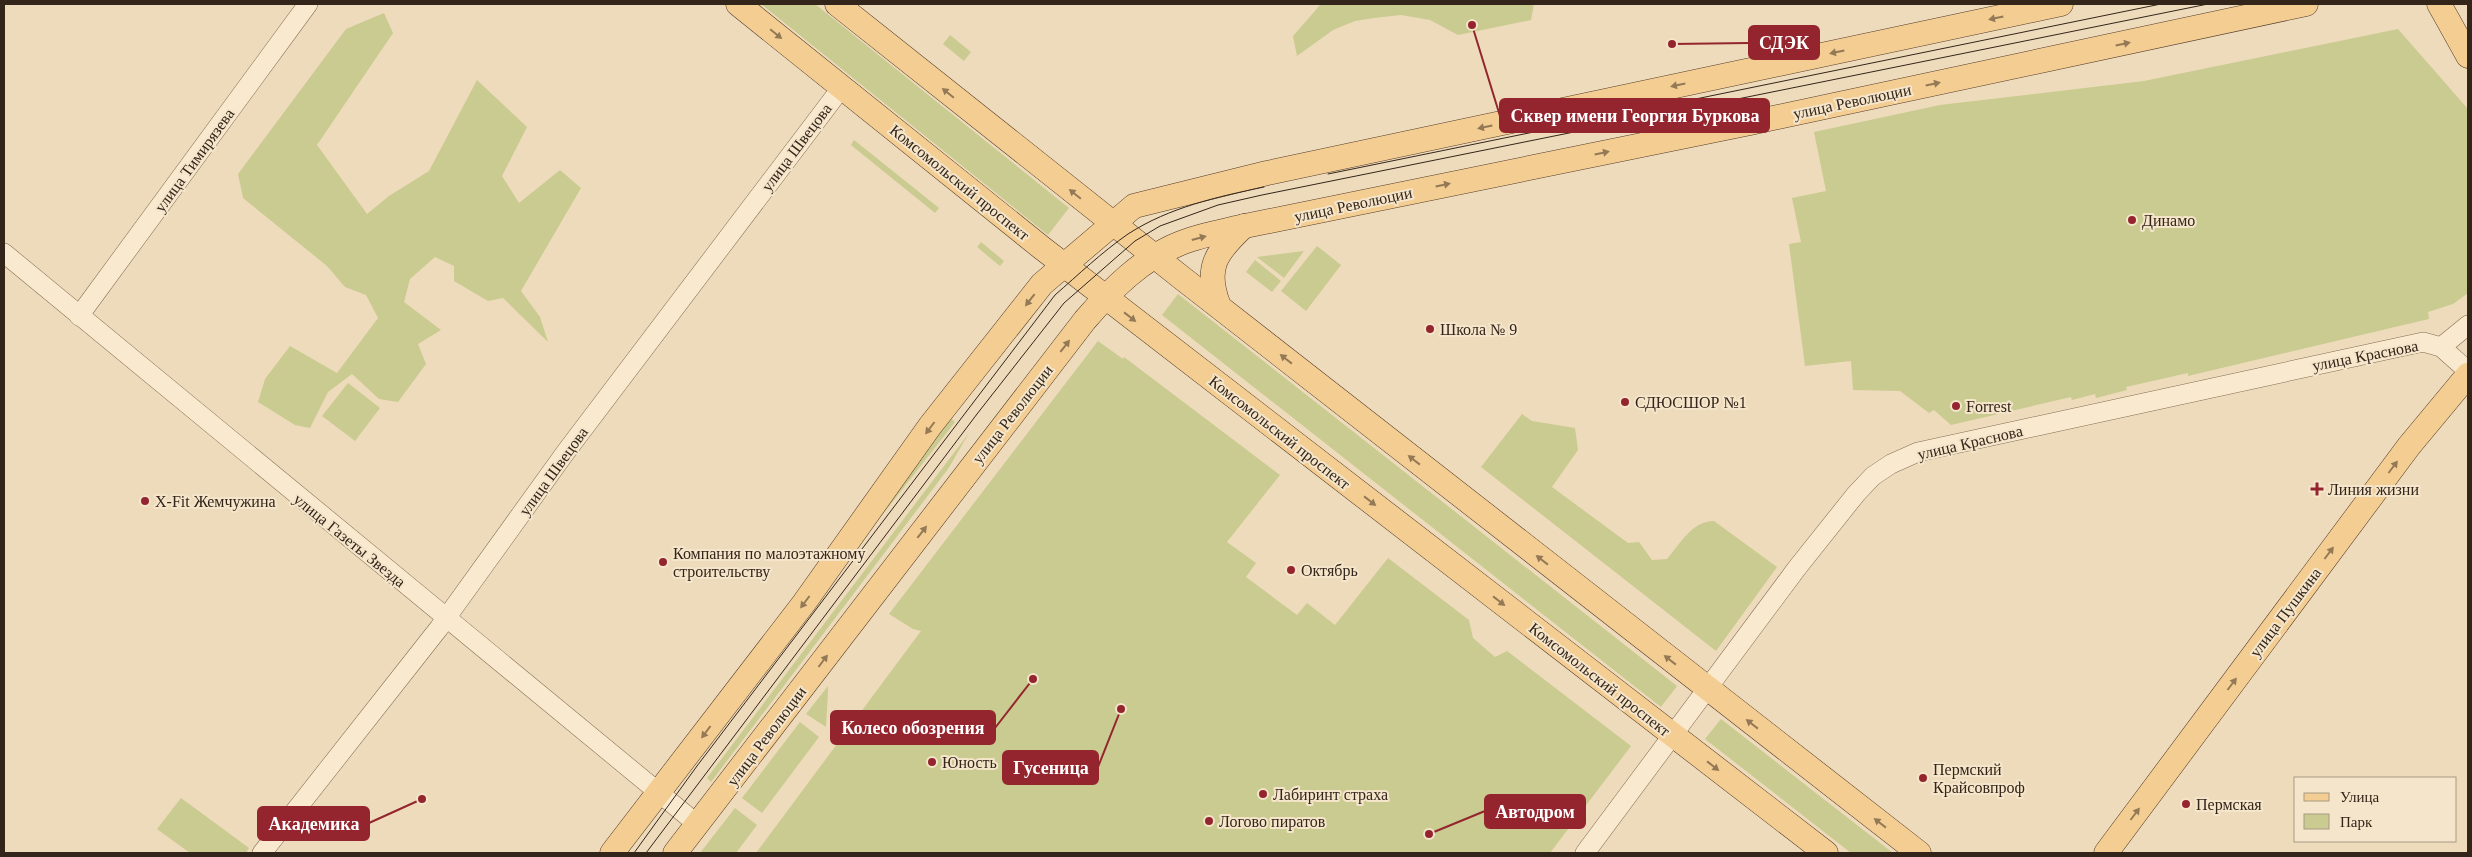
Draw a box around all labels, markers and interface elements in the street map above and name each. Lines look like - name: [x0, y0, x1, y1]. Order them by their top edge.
- one-way arrow: [1987, 14, 2003, 22]
- callout: СДЭК: [1749, 26, 1819, 59]
- one-way arrow: [769, 29, 782, 40]
- text: СДЭК: [1759, 33, 1809, 53]
- one-way arrow: [2116, 40, 2131, 48]
- one-way arrow: [1829, 48, 1845, 56]
- one-way arrow: [1925, 80, 1940, 88]
- street label: улица Революции: [1792, 81, 1913, 123]
- one-way arrow: [1670, 82, 1686, 90]
- one-way arrow: [942, 87, 955, 98]
- callout: Сквер имени Георгия Буркова: [1500, 99, 1769, 132]
- street label: улица Швецова: [758, 100, 836, 195]
- street label: улица Тимирязева: [151, 105, 238, 216]
- text: Сквер имени Георгия Буркова: [1510, 106, 1760, 126]
- street label: Комсомольский проспект: [886, 121, 1033, 245]
- one-way arrow: [1476, 123, 1492, 131]
- one-way arrow: [1595, 148, 1611, 156]
- one-way arrow: [1436, 181, 1451, 189]
- street label: улица Революции: [1293, 184, 1414, 226]
- one-way arrow: [1069, 188, 1082, 199]
- place label: Динамо: [2142, 212, 2195, 230]
- marker: Динамо: [2126, 214, 2138, 226]
- one-way arrow: [1191, 233, 1206, 241]
- one-way arrow: [1025, 293, 1035, 306]
- one-way arrow: [1124, 312, 1137, 322]
- place label: Школа № 9: [1440, 321, 1517, 338]
- marker: Школа № 9: [1424, 323, 1436, 335]
- street label: улица Краснова: [2311, 337, 2420, 375]
- one-way arrow: [1059, 340, 1070, 353]
- one-way arrow: [1280, 354, 1293, 365]
- street label: улица Революции: [969, 361, 1057, 467]
- street label: Комсомольский проспект: [1205, 372, 1353, 493]
- place label: СДЮСШОР №1: [1635, 394, 1747, 412]
- marker: СДЮСШОР №1: [1619, 396, 1631, 408]
- place label: Forrest: [1966, 398, 2012, 415]
- marker: Forrest: [1950, 400, 1962, 412]
- one-way arrow: [925, 421, 935, 435]
- street label: улица Краснова: [1916, 422, 2025, 464]
- street label: улица Швецова: [516, 424, 592, 519]
- one-way arrow: [1408, 454, 1421, 465]
- one-way arrow: [2388, 460, 2398, 474]
- place label: Линия жизни: [2328, 481, 2419, 498]
- marker: Линия жизни: [2310, 482, 2324, 496]
- street label: улица Газеты Звезда: [290, 490, 409, 591]
- place label: X-Fit Жемчужина: [155, 493, 276, 511]
- marker: X-Fit Жемчужина: [139, 495, 151, 507]
- one-way arrow: [1363, 496, 1376, 507]
- one-way arrow: [917, 525, 927, 539]
- place label: Компания по малоэтажному строительству: [673, 545, 865, 581]
- one-way arrow: [2323, 547, 2334, 560]
- one-way arrow: [1536, 554, 1549, 565]
- marker: Компания по малоэтажному строительству: [657, 556, 669, 568]
- place label: Октябрь: [1301, 562, 1358, 580]
- marker: Октябрь: [1285, 564, 1297, 576]
- street label: улица Пушкина: [2246, 564, 2325, 661]
- one-way arrow: [799, 595, 810, 608]
- one-way arrow: [1492, 595, 1505, 606]
- street label: Комсомольский проспект: [1525, 619, 1673, 740]
- one-way arrow: [817, 655, 828, 668]
- one-way arrow: [1663, 655, 1677, 665]
- one-way arrow: [2227, 677, 2237, 691]
- street label: улица Революции: [723, 683, 810, 790]
- callout: Колесо обозрения: [831, 711, 995, 744]
- text: Колесо обозрения: [841, 718, 985, 738]
- one-way arrow: [1746, 718, 1759, 729]
- one-way arrow: [701, 725, 711, 739]
- callout: Гусеница: [1003, 751, 1098, 784]
- place label: Юность: [942, 754, 997, 771]
- marker: Юность: [926, 756, 938, 768]
- text: Гусеница: [1013, 758, 1089, 778]
- one-way arrow: [1706, 760, 1719, 771]
- place label: Пермский Крайсовпроф: [1933, 761, 2025, 797]
- marker: Пермский Крайсовпроф: [1917, 772, 1929, 784]
- legend: [2294, 777, 2457, 842]
- place label: Лабиринт cтраха: [1273, 786, 1388, 804]
- marker: Лабиринт cтраха: [1257, 788, 1269, 800]
- text: Улица: [2340, 789, 2379, 805]
- callout: Автодром: [1485, 795, 1585, 828]
- place label: Пермская: [2196, 796, 2262, 814]
- marker: Пермская: [2180, 798, 2192, 810]
- text: Автодром: [1495, 802, 1575, 822]
- callout: Академика: [258, 807, 369, 840]
- one-way arrow: [2130, 807, 2140, 821]
- place label: Логово пиратов: [1219, 813, 1326, 831]
- text: Академика: [269, 814, 359, 834]
- text: Парк: [2340, 814, 2373, 830]
- marker: Логово пиратов: [1203, 815, 1215, 827]
- one-way arrow: [1874, 818, 1887, 829]

